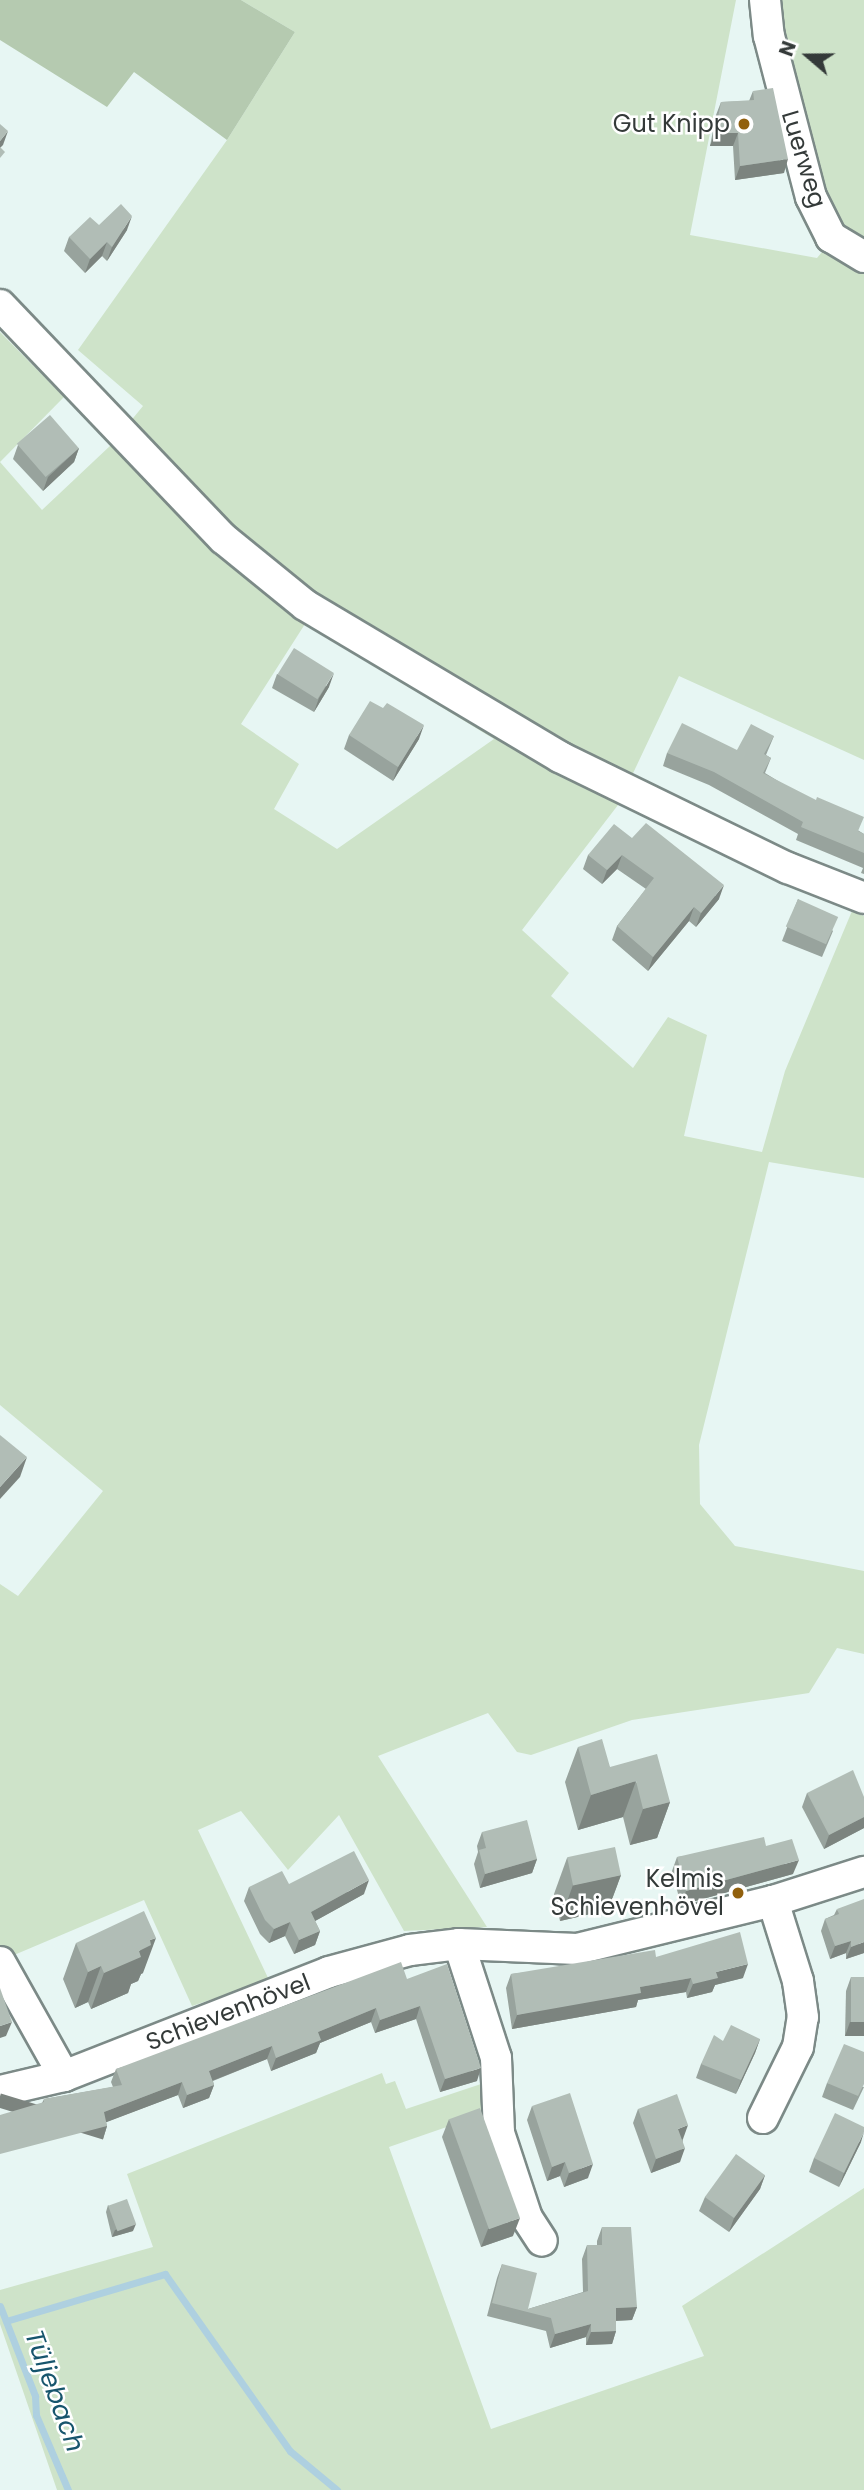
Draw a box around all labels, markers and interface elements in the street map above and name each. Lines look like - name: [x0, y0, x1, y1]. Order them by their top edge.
- north arrow: [773, 21, 843, 91]
- text: N: [773, 37, 803, 60]
- street label: Luerweg: [776, 107, 832, 211]
- place label: Gut Knipp: [613, 110, 730, 138]
- marker: Gut Knipp: [736, 116, 752, 132]
- place label: Kelmis Schievenhövel: [551, 1865, 724, 1921]
- marker: Kelmis Schievenhövel: [730, 1885, 746, 1901]
- street label: Schievenhövel: [142, 1967, 314, 2057]
- water label: Tüljebach: [18, 2326, 90, 2456]

